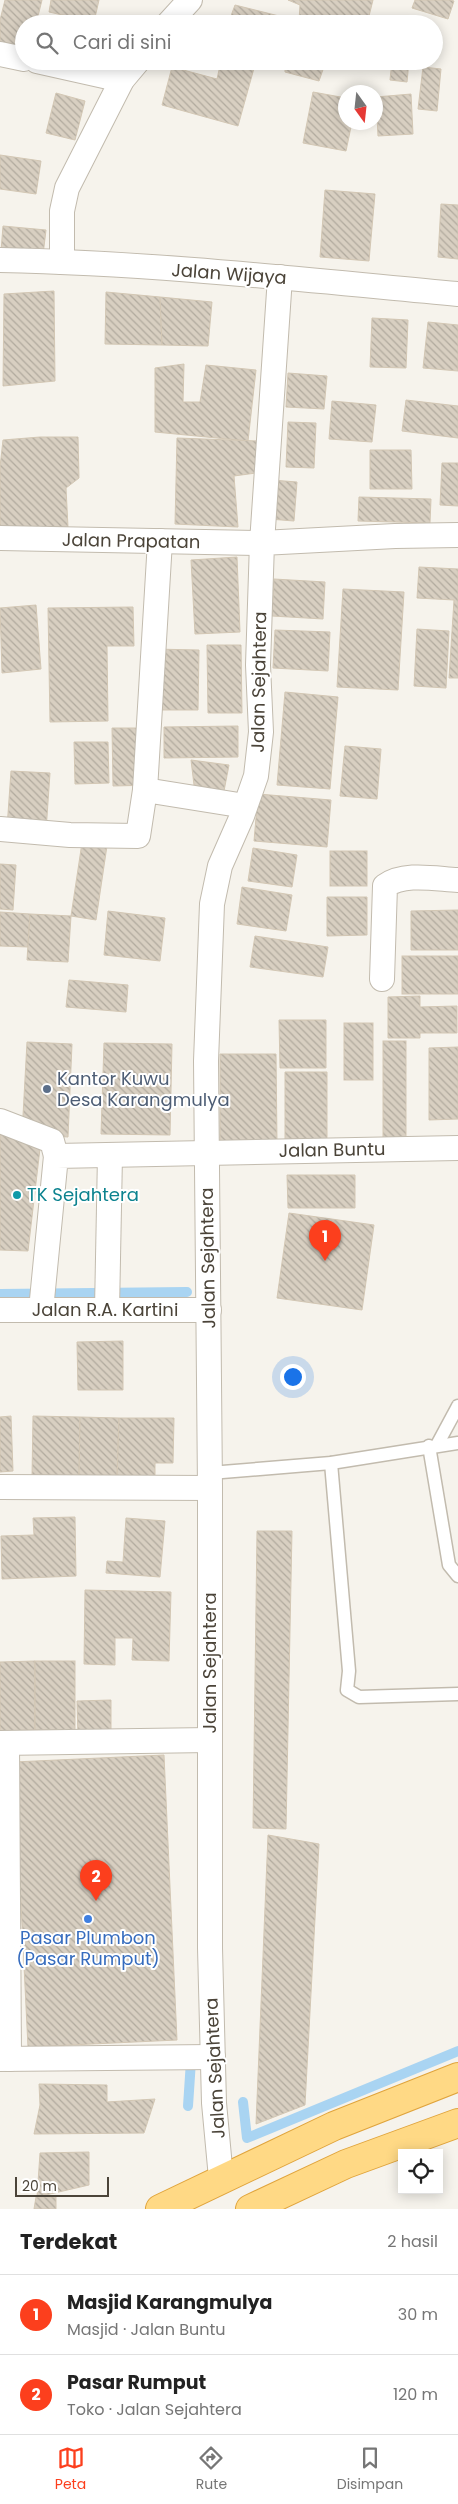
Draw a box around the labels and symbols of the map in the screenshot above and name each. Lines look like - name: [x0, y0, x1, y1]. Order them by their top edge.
- north arrow: [338, 85, 383, 130]
- street label: Jalan Wijaya: [171, 257, 288, 290]
- street label: Jalan Prapatan: [62, 527, 200, 554]
- street label: Jalan Sejahtera: [245, 611, 272, 753]
- place label: Kantor Kuwu Desa Karangmulya: [57, 1066, 230, 1112]
- marker: Kantor Kuwu Desa Karangmulya: [41, 1083, 53, 1095]
- street label: Jalan Buntu: [278, 1136, 386, 1163]
- place label: TK Sejahtera: [27, 1182, 139, 1207]
- street label: Jalan Sejahtera: [194, 1187, 221, 1329]
- marker: TK Sejahtera: [11, 1189, 23, 1201]
- pin: 1: [309, 1220, 341, 1261]
- street label: Jalan R.A. Kartini: [32, 1297, 178, 1322]
- your location: [280, 1364, 306, 1390]
- street label: Jalan Sejahtera: [197, 1592, 222, 1734]
- pin: 2: [80, 1860, 112, 1901]
- marker: Pasar Plumbon (Pasar Rumput): [82, 1913, 94, 1925]
- place label: Pasar Plumbon (Pasar Rumput): [16, 1925, 160, 1971]
- street label: Jalan Sejahtera: [198, 1997, 231, 2139]
- scale bar: [15, 2174, 109, 2197]

